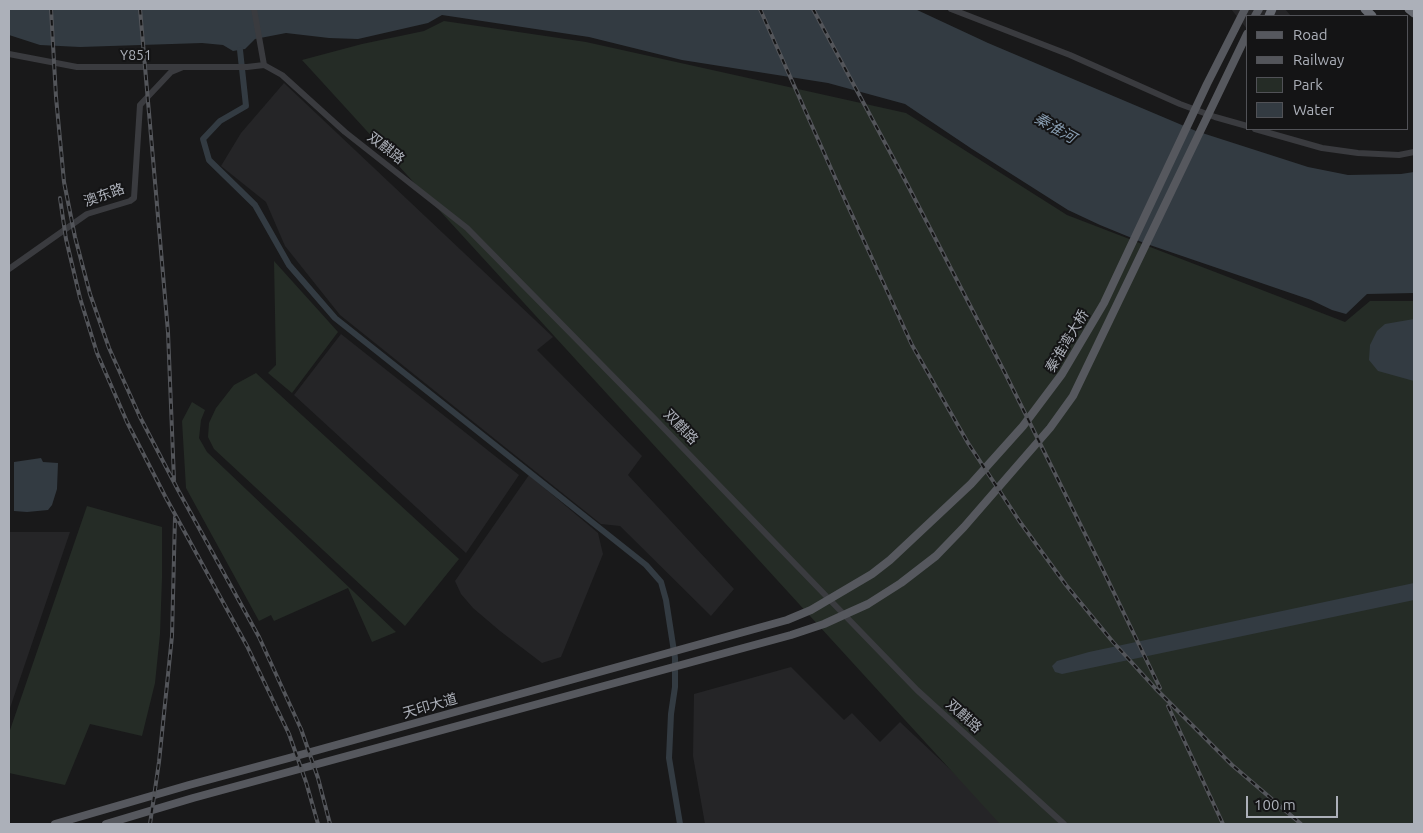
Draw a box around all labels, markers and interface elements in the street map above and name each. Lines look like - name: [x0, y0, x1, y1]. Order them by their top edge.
- legend: [1246, 15, 1408, 130]
- text: Road: [1293, 26, 1328, 43]
- street label: Y851: [120, 47, 152, 63]
- text: Railway: [1293, 51, 1344, 68]
- text: Park: [1293, 76, 1323, 93]
- text: Water: [1293, 101, 1334, 118]
- water label: 秦淮河: [1031, 109, 1079, 147]
- street label: 双麒路: [364, 128, 408, 168]
- street label: 澳东路: [81, 180, 127, 210]
- street label: 秦淮湾大桥: [1042, 307, 1092, 375]
- street label: 双麒路: [660, 406, 702, 448]
- street label: 天印大道: [401, 690, 459, 722]
- street label: 双麒路: [943, 696, 985, 736]
- scale bar: [1248, 786, 1340, 818]
- text: 100 m: [1254, 796, 1296, 813]

